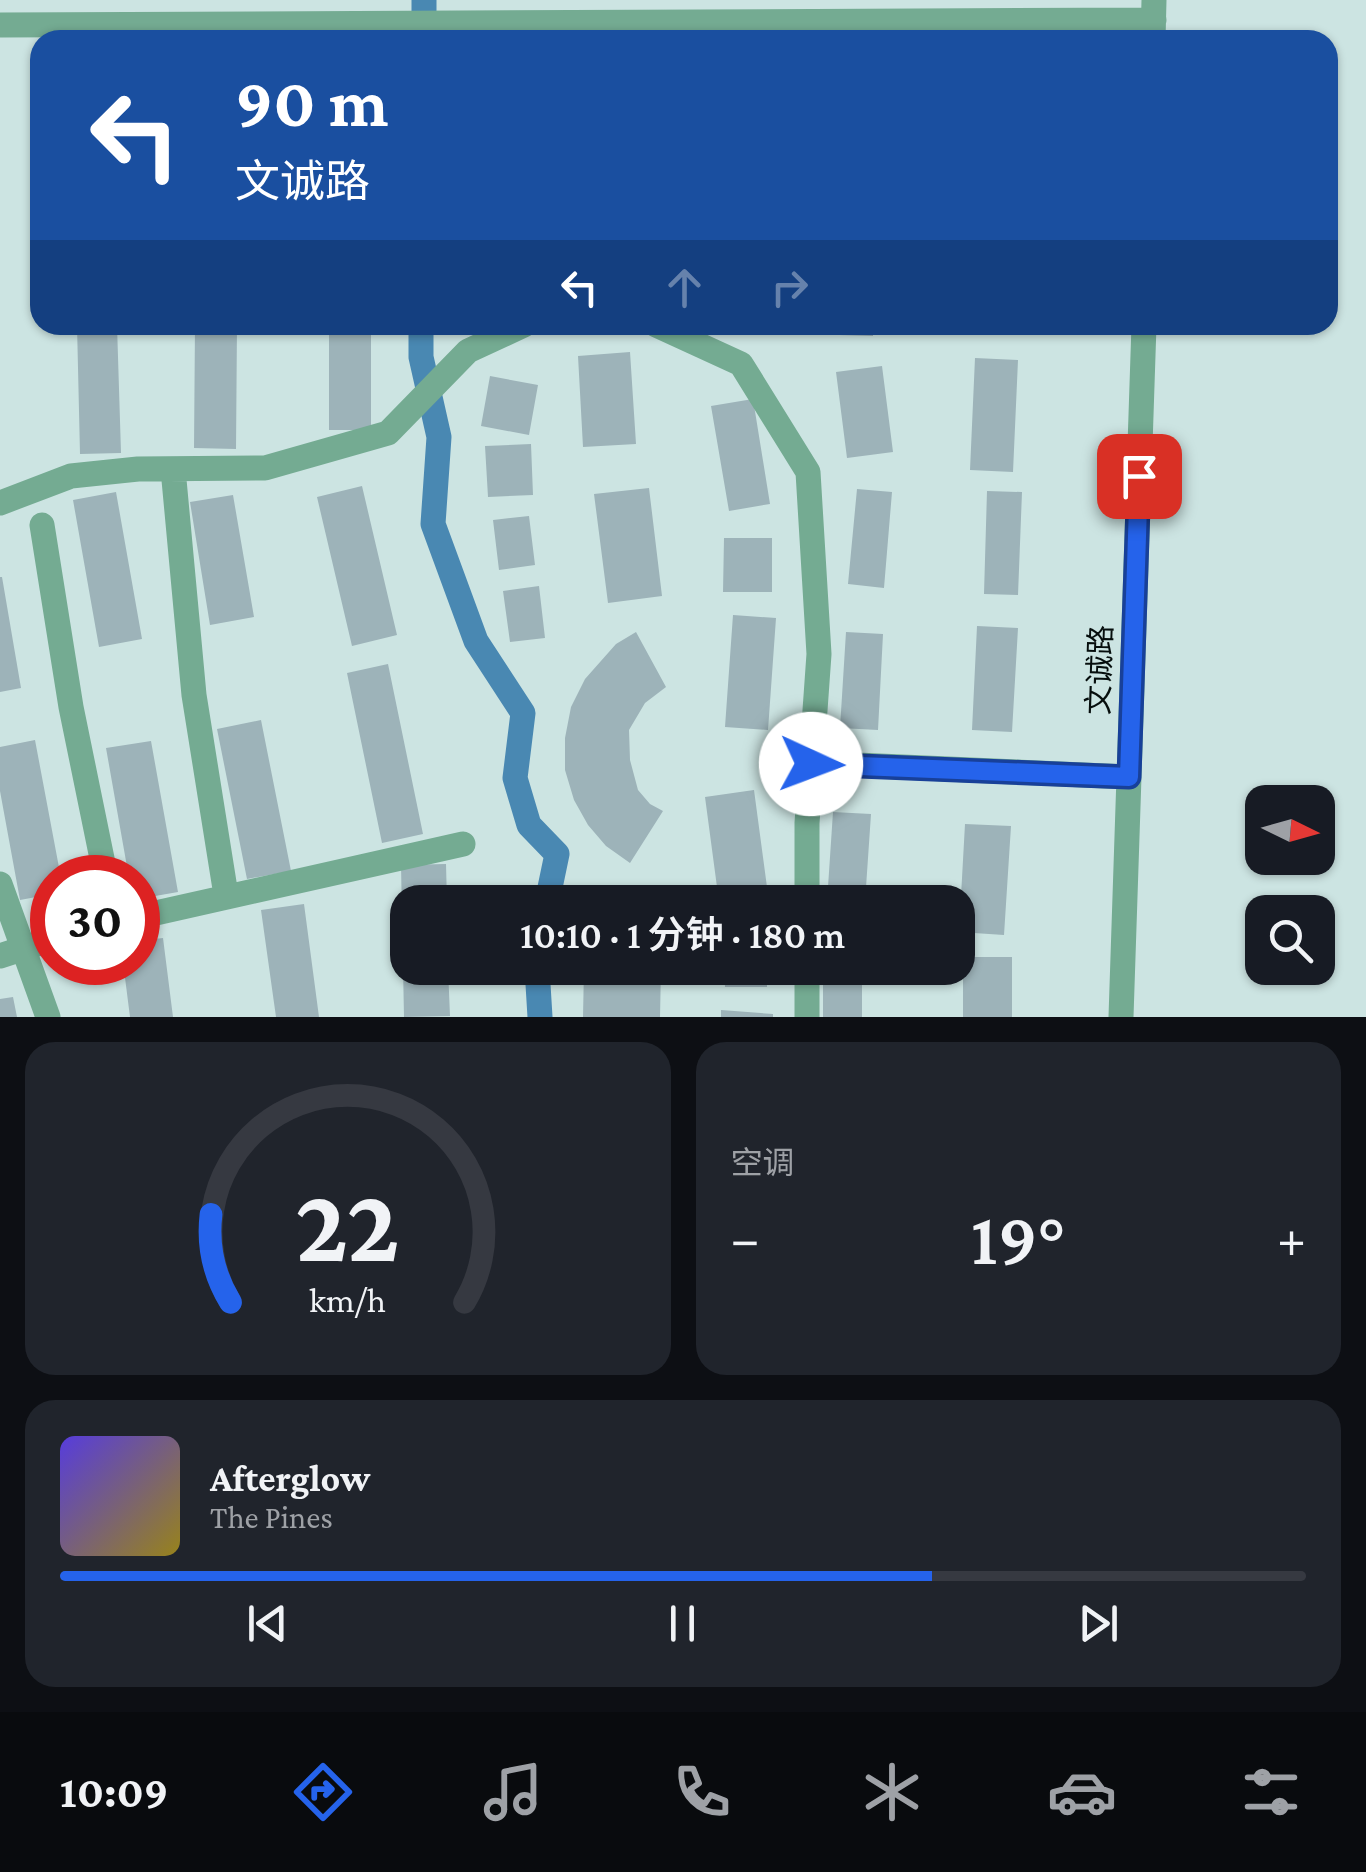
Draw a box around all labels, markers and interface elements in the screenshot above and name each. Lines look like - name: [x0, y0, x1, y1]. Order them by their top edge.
- text: 90 m: [235, 63, 388, 141]
- icon: left: [70, 70, 200, 200]
- text: 文诚路: [235, 157, 370, 207]
- icon: left: [552, 260, 607, 315]
- icon: ahead: [657, 260, 712, 315]
- icon: right: [762, 260, 817, 315]
- pin: [1097, 434, 1182, 519]
- icon: arrive: [1112, 449, 1167, 504]
- street label: 文诚路: [1081, 624, 1118, 716]
- position arrow: [759, 712, 863, 816]
- north arrow: [1245, 785, 1335, 875]
- map controls: [1245, 785, 1335, 985]
- speed limit sign: 30: [30, 855, 160, 985]
- button: search: [1245, 895, 1335, 985]
- text: 10:10 · 1 分钟 · 180 m: [520, 914, 845, 956]
- text: 空调: [731, 1145, 795, 1181]
- text: 22: [295, 1167, 400, 1282]
- text: 19°: [971, 1197, 1066, 1280]
- text: −: [731, 1208, 760, 1269]
- text: +: [1277, 1208, 1306, 1269]
- text: km/h: [309, 1280, 386, 1320]
- text: Afterglow: [210, 1457, 370, 1499]
- text: The Pines: [210, 1499, 333, 1535]
- icon: previous: [240, 1596, 295, 1651]
- icon: pause: [655, 1596, 710, 1651]
- icon: next: [1071, 1596, 1126, 1651]
- icon: directions: [288, 1757, 358, 1827]
- icon: music: [478, 1757, 548, 1827]
- icon: phone: [667, 1757, 737, 1827]
- icon: climate: [857, 1757, 927, 1827]
- icon: car: [1047, 1757, 1117, 1827]
- icon: filters: [1236, 1757, 1306, 1827]
- text: 10:09: [60, 1767, 168, 1817]

